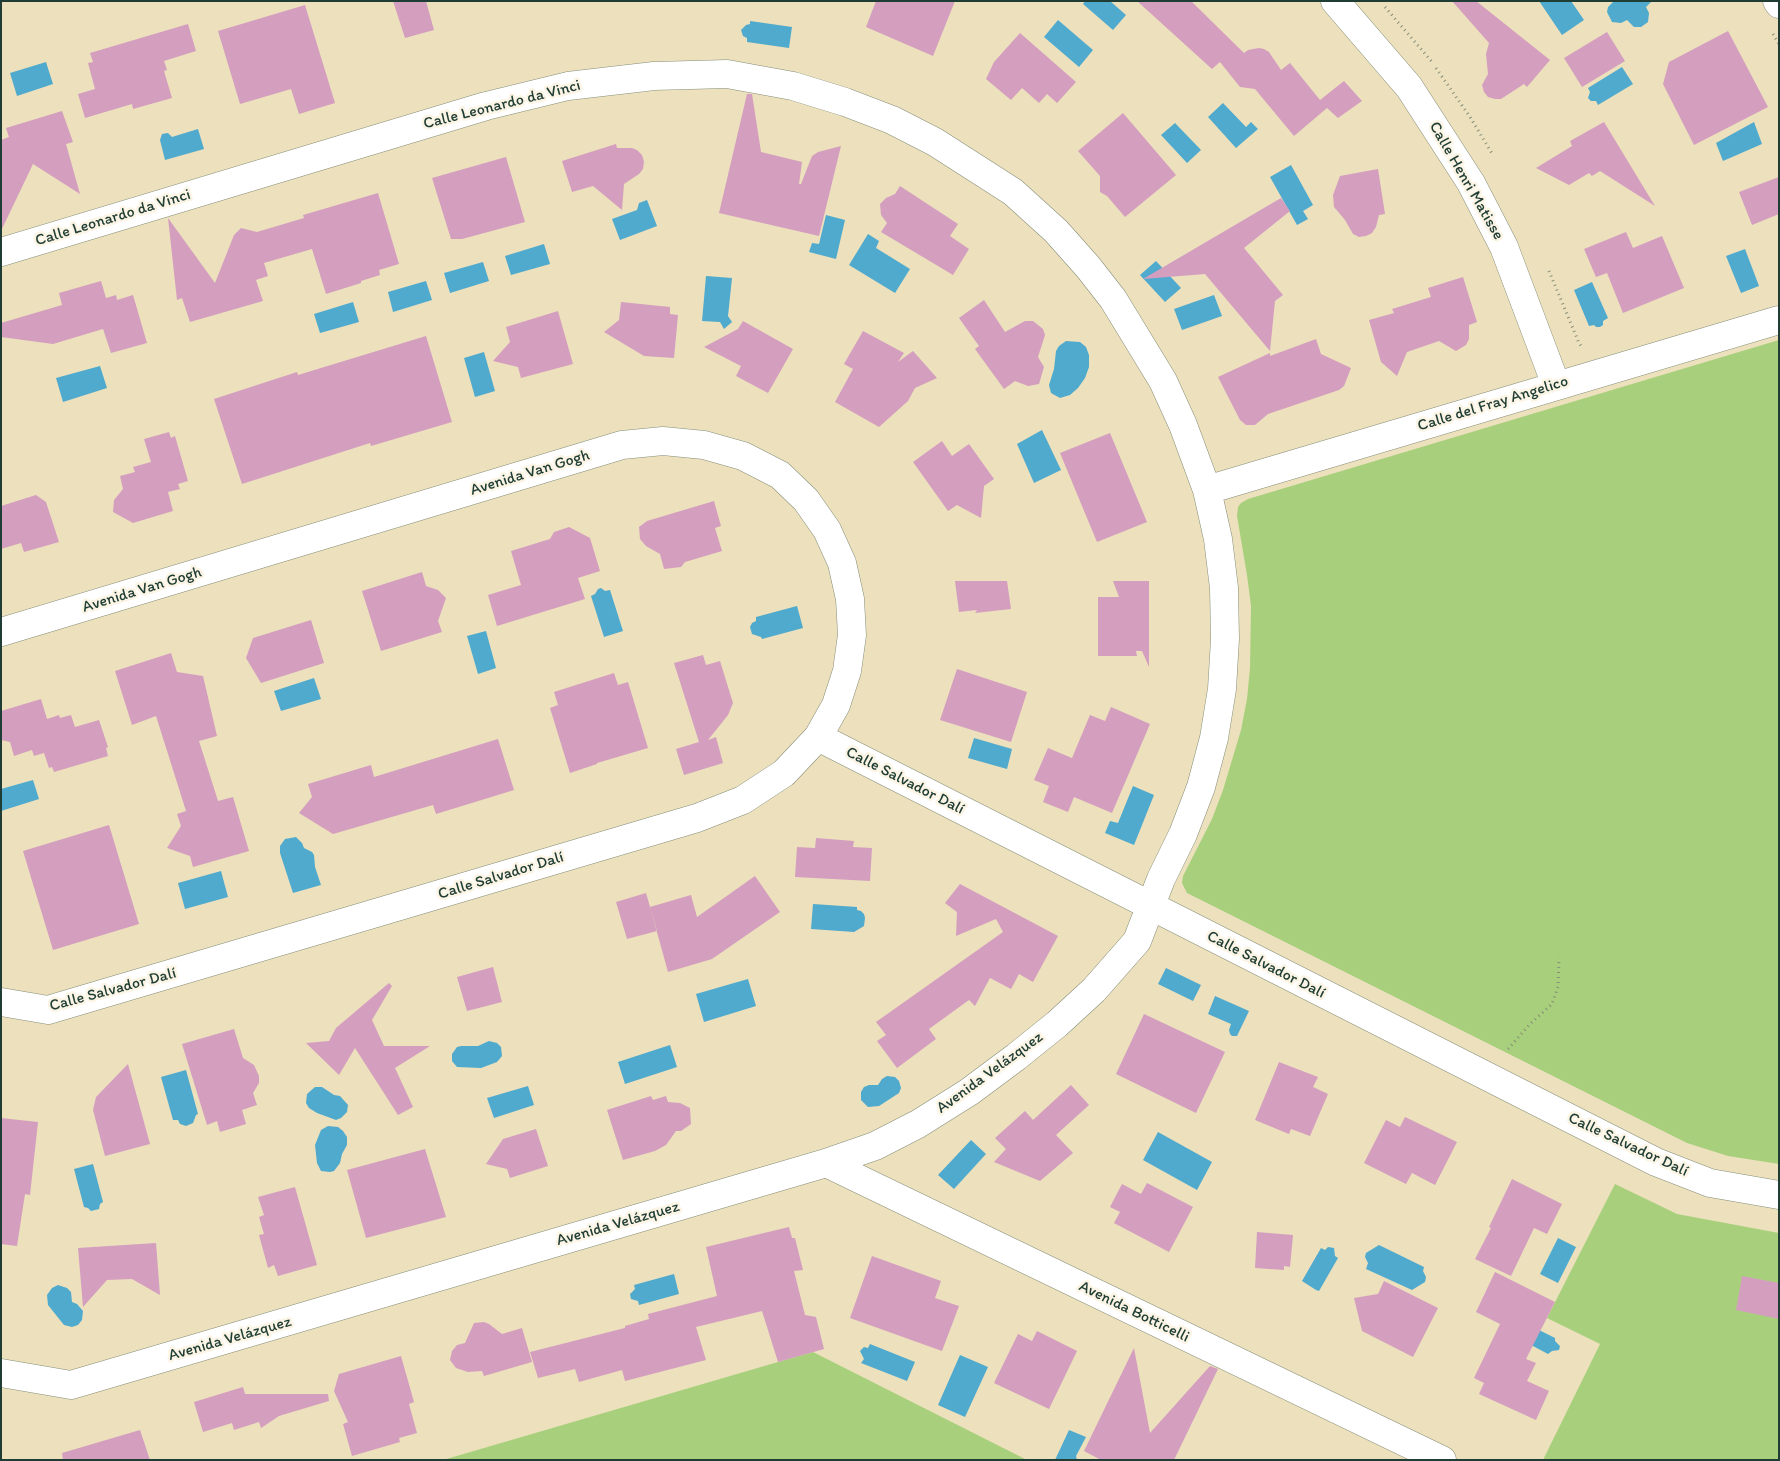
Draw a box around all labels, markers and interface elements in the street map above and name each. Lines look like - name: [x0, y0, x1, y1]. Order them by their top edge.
- street label: Calle Leonardo da Vinci: [421, 76, 583, 134]
- street label: Calle Henri Matisse: [1424, 118, 1508, 244]
- street label: Calle Leonardo da Vinci: [33, 185, 193, 251]
- street label: Calle del Fray Angelico: [1415, 372, 1571, 436]
- street label: Avenida Van Gogh: [468, 446, 592, 500]
- street label: Avenida Van Gogh: [80, 563, 204, 617]
- street label: Calle Salvador Dalí: [843, 743, 967, 819]
- street label: Calle Salvador Dalí: [436, 848, 566, 904]
- street label: Calle Salvador Dalí: [1204, 927, 1328, 1003]
- street label: Calle Salvador Dalí: [48, 964, 178, 1016]
- street label: Avenida Velázquez: [933, 1028, 1047, 1118]
- street label: Calle Salvador Dalí: [1565, 1109, 1691, 1181]
- street label: Avenida Velázquez: [554, 1197, 682, 1251]
- street label: Avenida Botticelli: [1076, 1277, 1192, 1347]
- street label: Avenida Velázquez: [166, 1312, 294, 1366]

